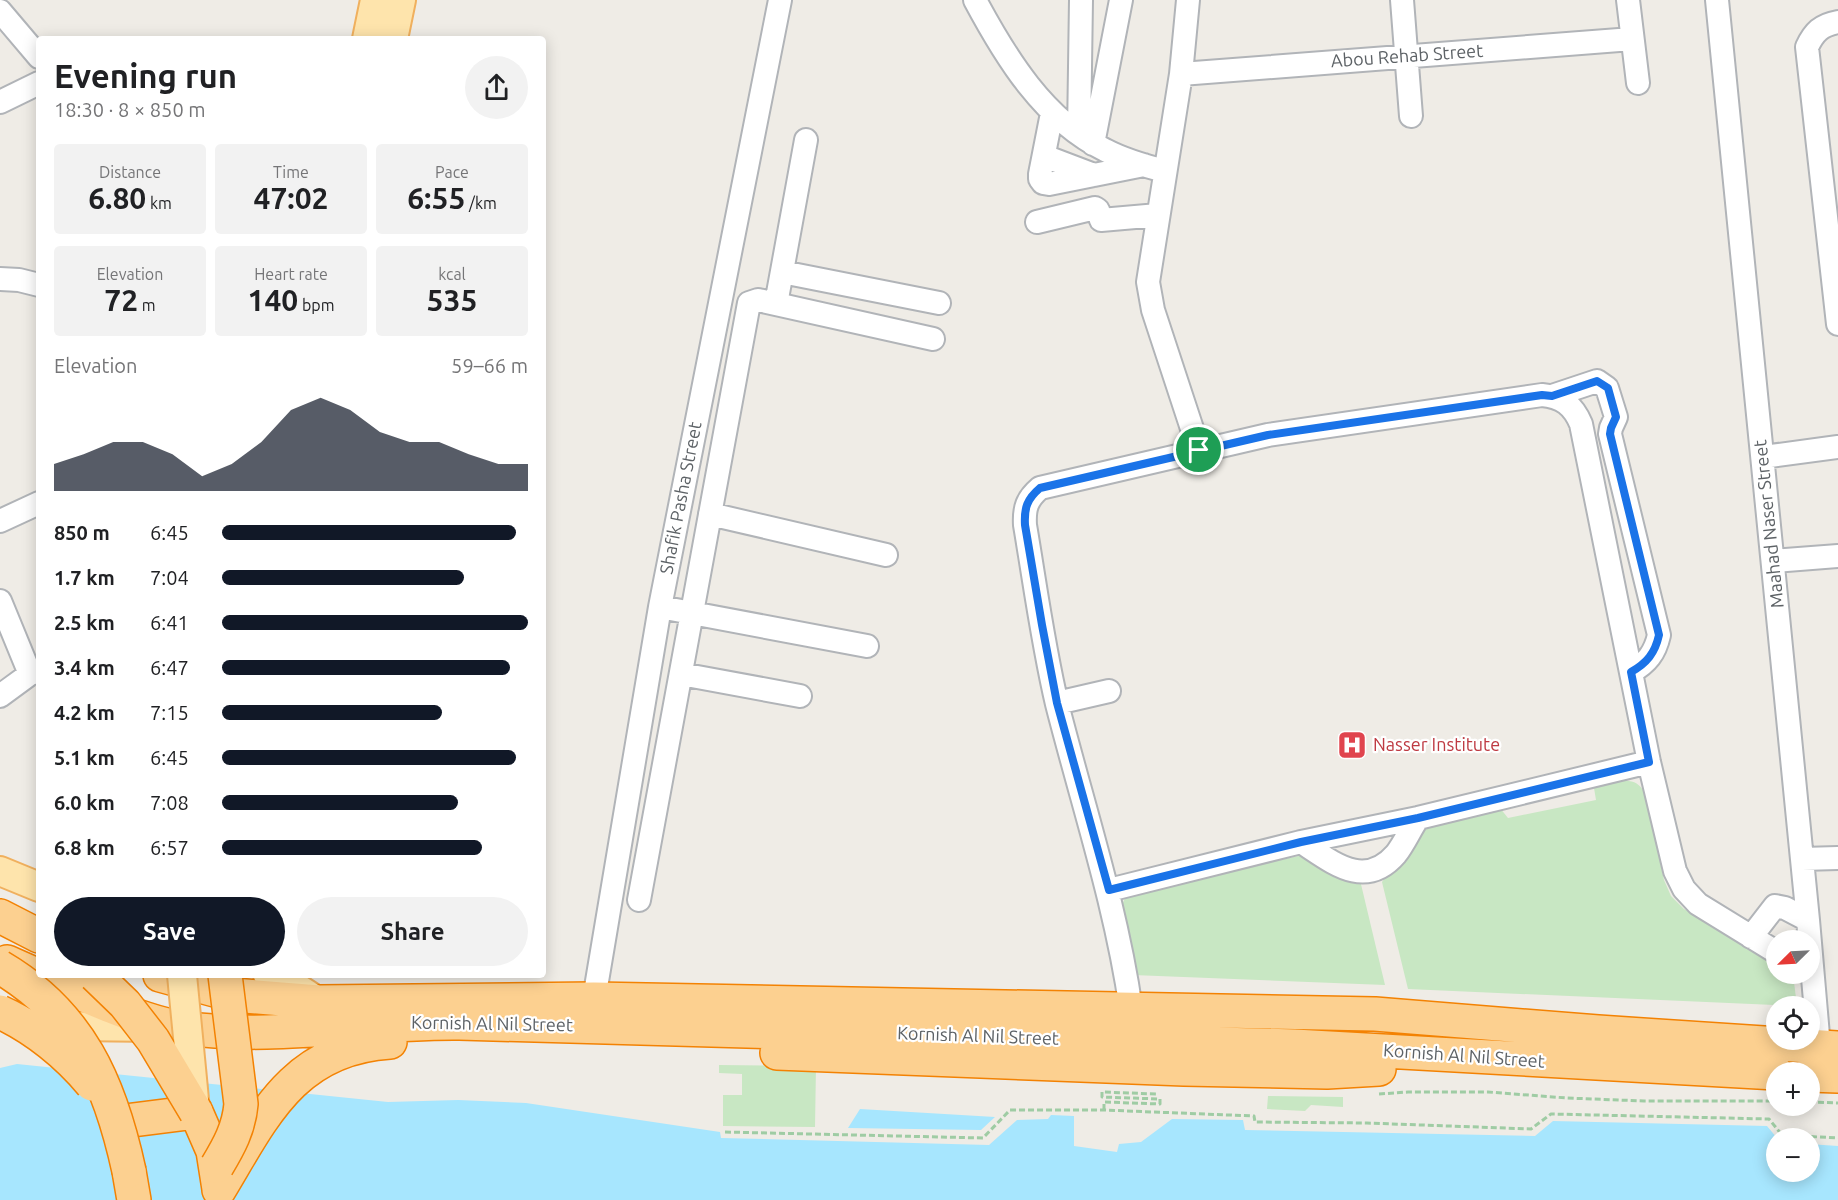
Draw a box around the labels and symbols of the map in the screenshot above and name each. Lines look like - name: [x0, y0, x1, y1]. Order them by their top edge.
- street label: Abou Rehab Street: [1330, 40, 1484, 70]
- street label: Shafik Pasha Street: [655, 420, 705, 576]
- pin: [1173, 424, 1224, 475]
- street label: Maahad Naser Street: [1749, 439, 1787, 609]
- hospital icon: Nasser Institute: [1336, 729, 1368, 761]
- place label: Nasser Institute: [1373, 734, 1500, 754]
- north arrow: [1766, 930, 1820, 984]
- street label: Kornish Al Nil Street: [411, 1012, 573, 1034]
- street label: Kornish Al Nil Street: [897, 1022, 1059, 1048]
- street label: Kornish Al Nil Street: [1383, 1039, 1545, 1071]

